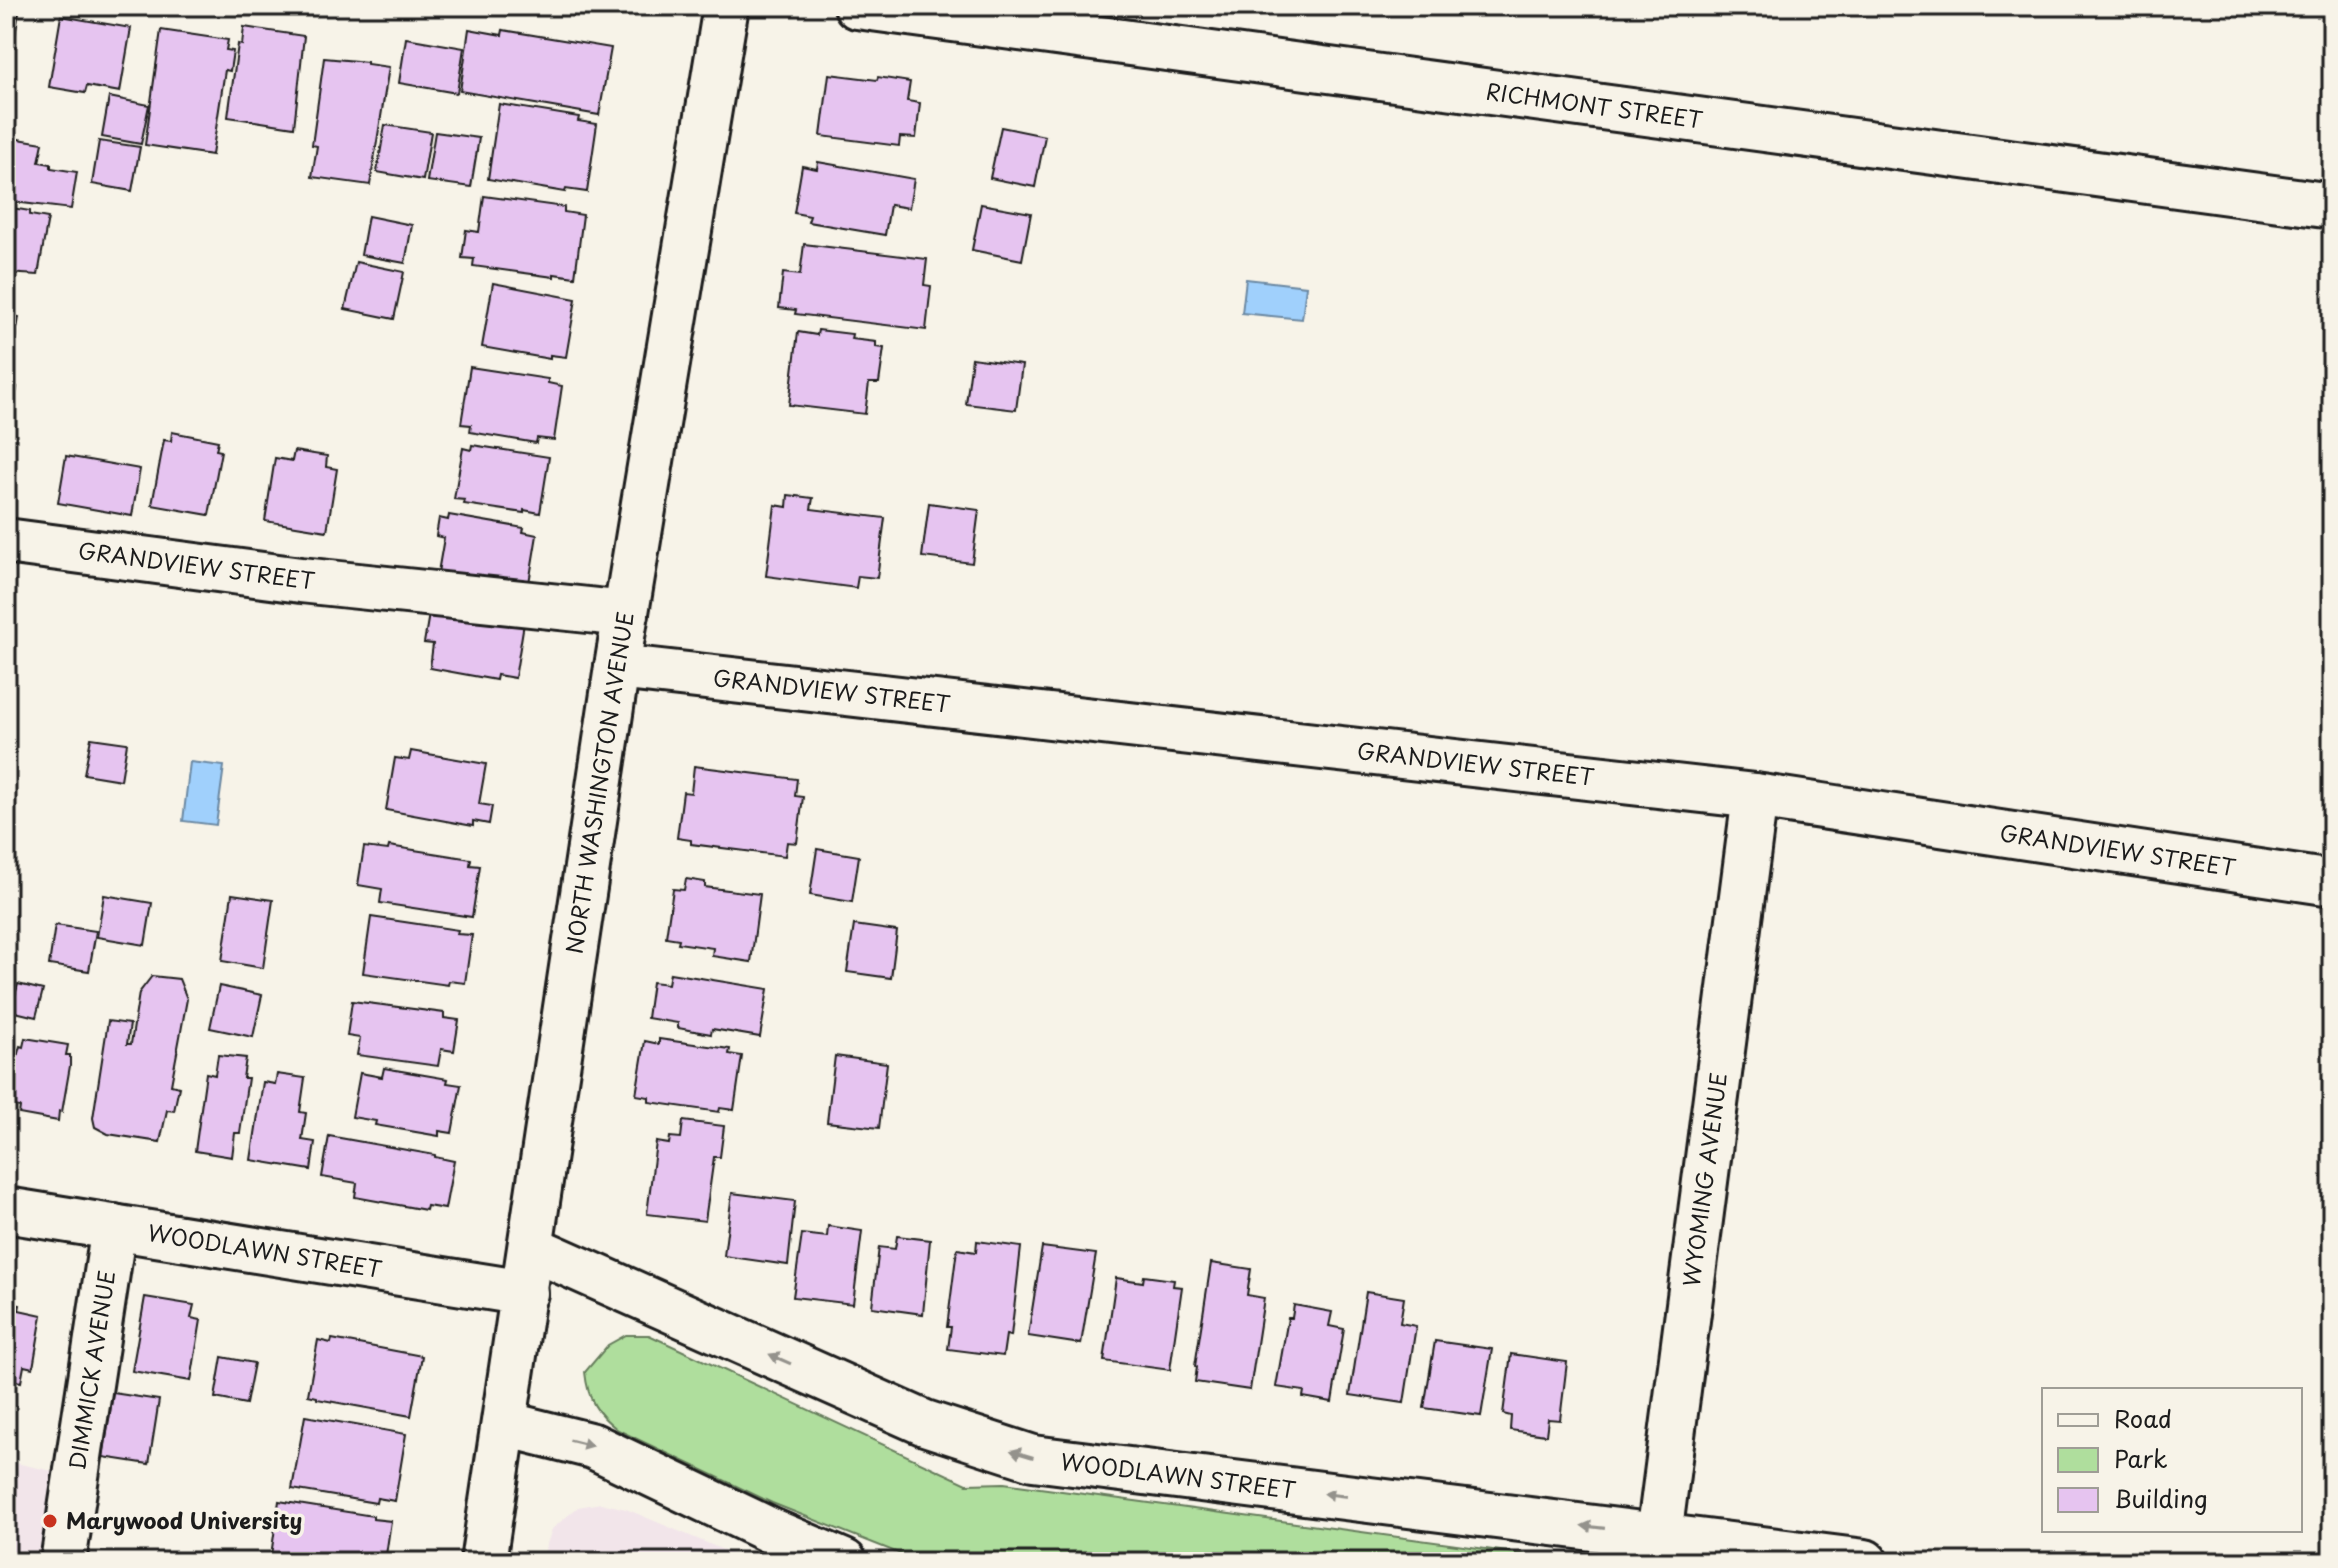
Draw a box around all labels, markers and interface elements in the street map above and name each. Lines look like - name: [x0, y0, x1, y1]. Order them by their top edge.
- street label: RICHMONT STREET: [1484, 73, 1705, 135]
- street label: GRANDVIEW STREET: [76, 533, 316, 596]
- street label: NORTH WASHINGTON AVENUE: [556, 609, 641, 956]
- street label: GRANDVIEW STREET: [712, 660, 952, 720]
- street label: GRANDVIEW STREET: [1355, 733, 1596, 793]
- street label: GRANDVIEW STREET: [1998, 815, 2238, 883]
- street label: WYOMING AVENUE: [1674, 1070, 1734, 1288]
- street label: WOODLAWN STREET: [146, 1215, 384, 1285]
- street label: DIMMICK AVENUE: [59, 1268, 122, 1472]
- one-way arrow: [768, 1352, 792, 1365]
- legend: [2042, 1388, 2302, 1532]
- text: Road: [2114, 1400, 2172, 1436]
- one-way arrow: [568, 1438, 593, 1450]
- text: Park: [2114, 1440, 2168, 1476]
- street label: WOODLAWN STREET: [1059, 1444, 1298, 1506]
- one-way arrow: [1009, 1447, 1033, 1460]
- text: Building: [2114, 1480, 2208, 1516]
- one-way arrow: [1322, 1489, 1347, 1502]
- place label: Marywood University: [66, 1503, 302, 1536]
- marker: Marywood University: [41, 1512, 59, 1530]
- one-way arrow: [1580, 1521, 1605, 1534]

